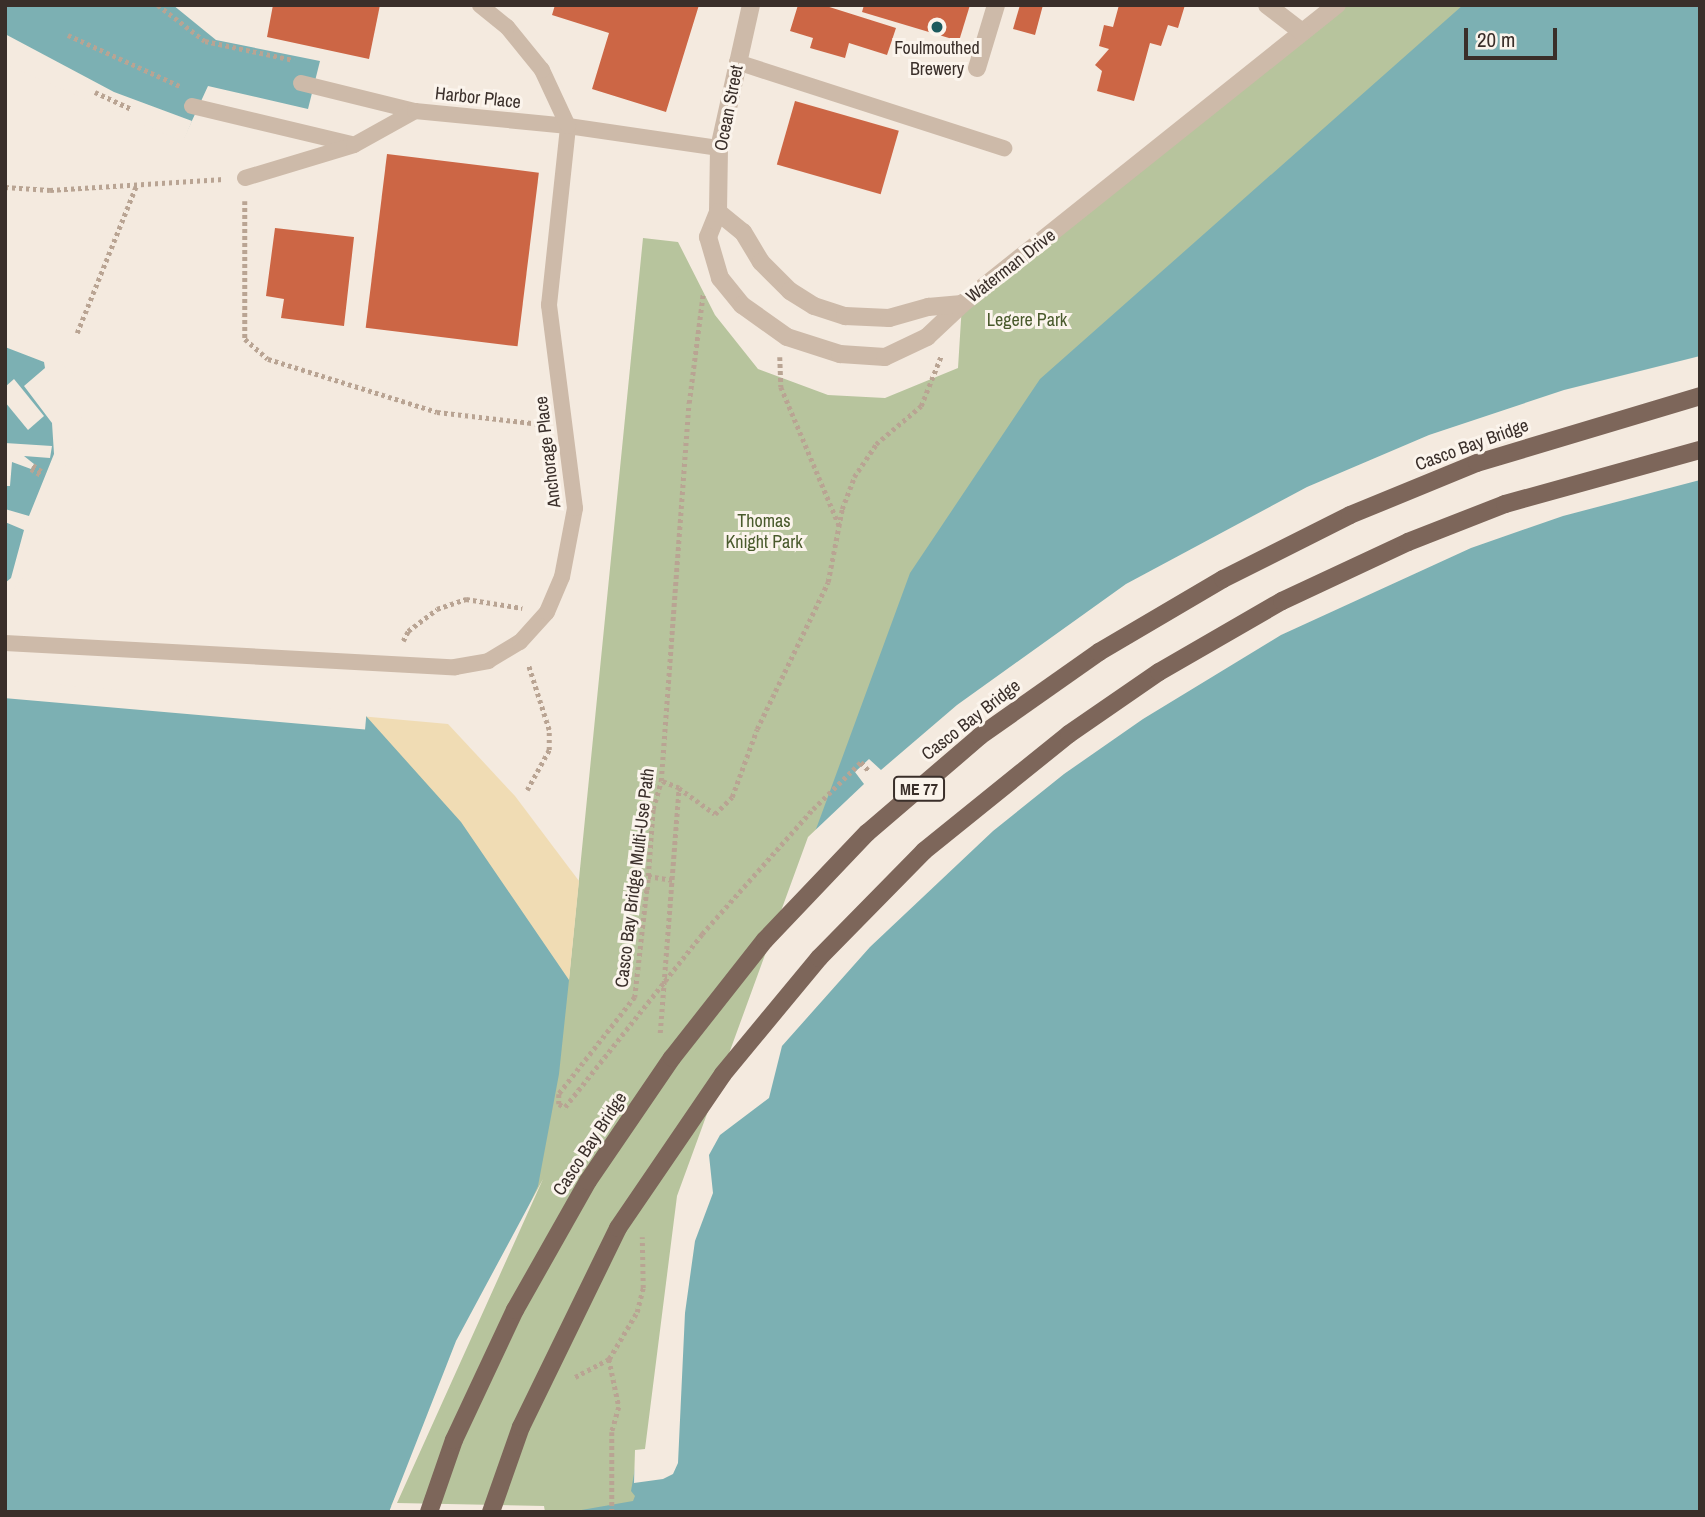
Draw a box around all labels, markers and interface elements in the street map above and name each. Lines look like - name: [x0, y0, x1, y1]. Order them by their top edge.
- scale bar: [1467, 14, 1560, 58]
- marker: Foulmouthed Brewery: [929, 19, 945, 35]
- text: 20 m: [1477, 25, 1515, 54]
- place label: Foulmouthed Brewery: [894, 38, 980, 80]
- street label: Ocean Street: [710, 63, 748, 153]
- street label: Harbor Place: [434, 83, 522, 113]
- street label: Waterman Drive: [962, 225, 1060, 307]
- park label: Legere Park: [987, 309, 1067, 331]
- street label: Anchorage Place: [530, 395, 566, 509]
- street label: Casco Bay Bridge: [1412, 415, 1532, 475]
- park label: Thomas Knight Park: [725, 511, 803, 554]
- street label: Casco Bay Bridge: [917, 675, 1025, 765]
- street label: Casco Bay Bridge Multi-Use Path: [611, 767, 659, 989]
- road number: ME 77: [893, 776, 945, 802]
- street label: Casco Bay Bridge: [549, 1088, 631, 1200]

